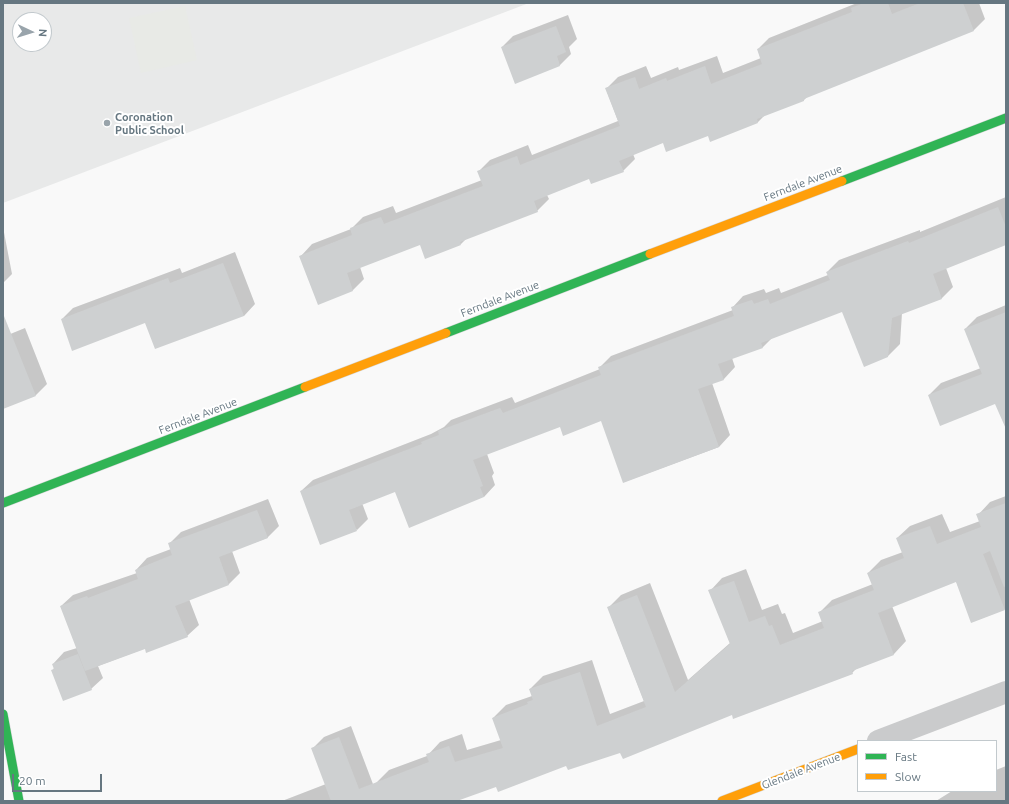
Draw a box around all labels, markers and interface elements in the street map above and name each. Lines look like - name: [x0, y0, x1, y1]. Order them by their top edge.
- north arrow: [12, 12, 52, 52]
- text: N: [37, 28, 49, 37]
- place label: Coronation Public School: [115, 110, 184, 136]
- marker: Coronation Public School: [102, 118, 112, 128]
- street label: Ferndale Avenue: [762, 162, 844, 204]
- street label: Ferndale Avenue: [459, 278, 541, 320]
- street label: Ferndale Avenue: [157, 395, 239, 437]
- legend: [857, 740, 997, 792]
- street label: Glendale Avenue: [760, 750, 842, 792]
- text: Fast: [895, 750, 917, 763]
- scale bar: [14, 766, 104, 792]
- text: Slow: [895, 770, 921, 783]
- text: 20 m: [19, 774, 46, 787]

